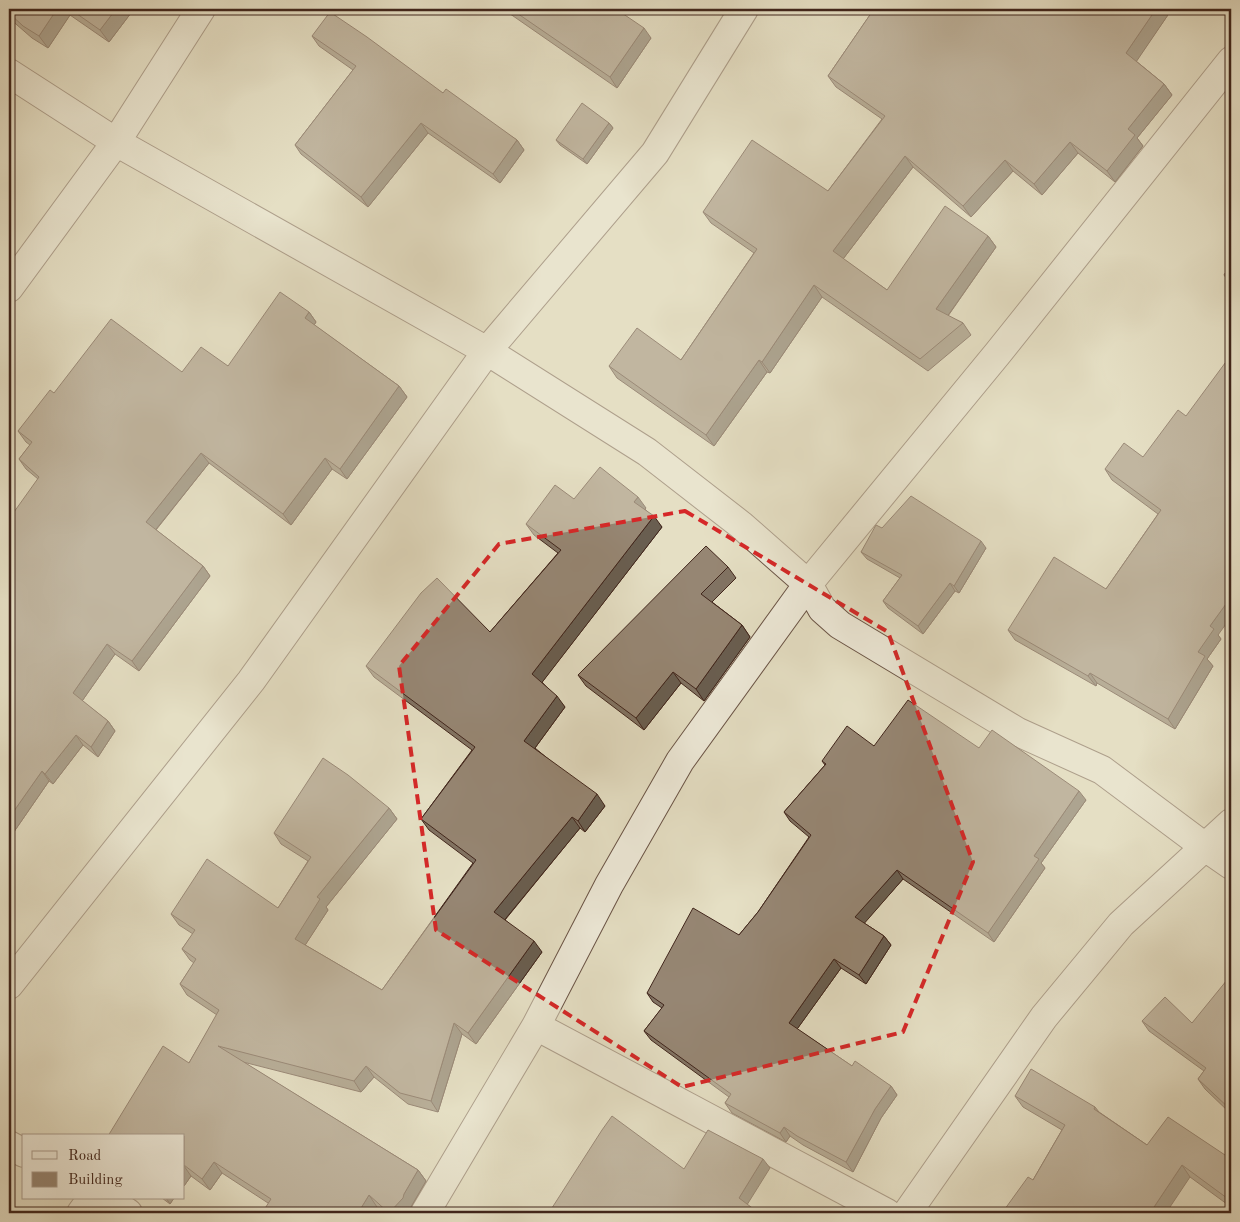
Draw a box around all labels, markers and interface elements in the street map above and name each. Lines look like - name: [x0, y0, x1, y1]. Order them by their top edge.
- legend: [22, 1134, 185, 1200]
- text: Road: [68, 1149, 102, 1164]
- text: Building: [68, 1173, 123, 1188]

